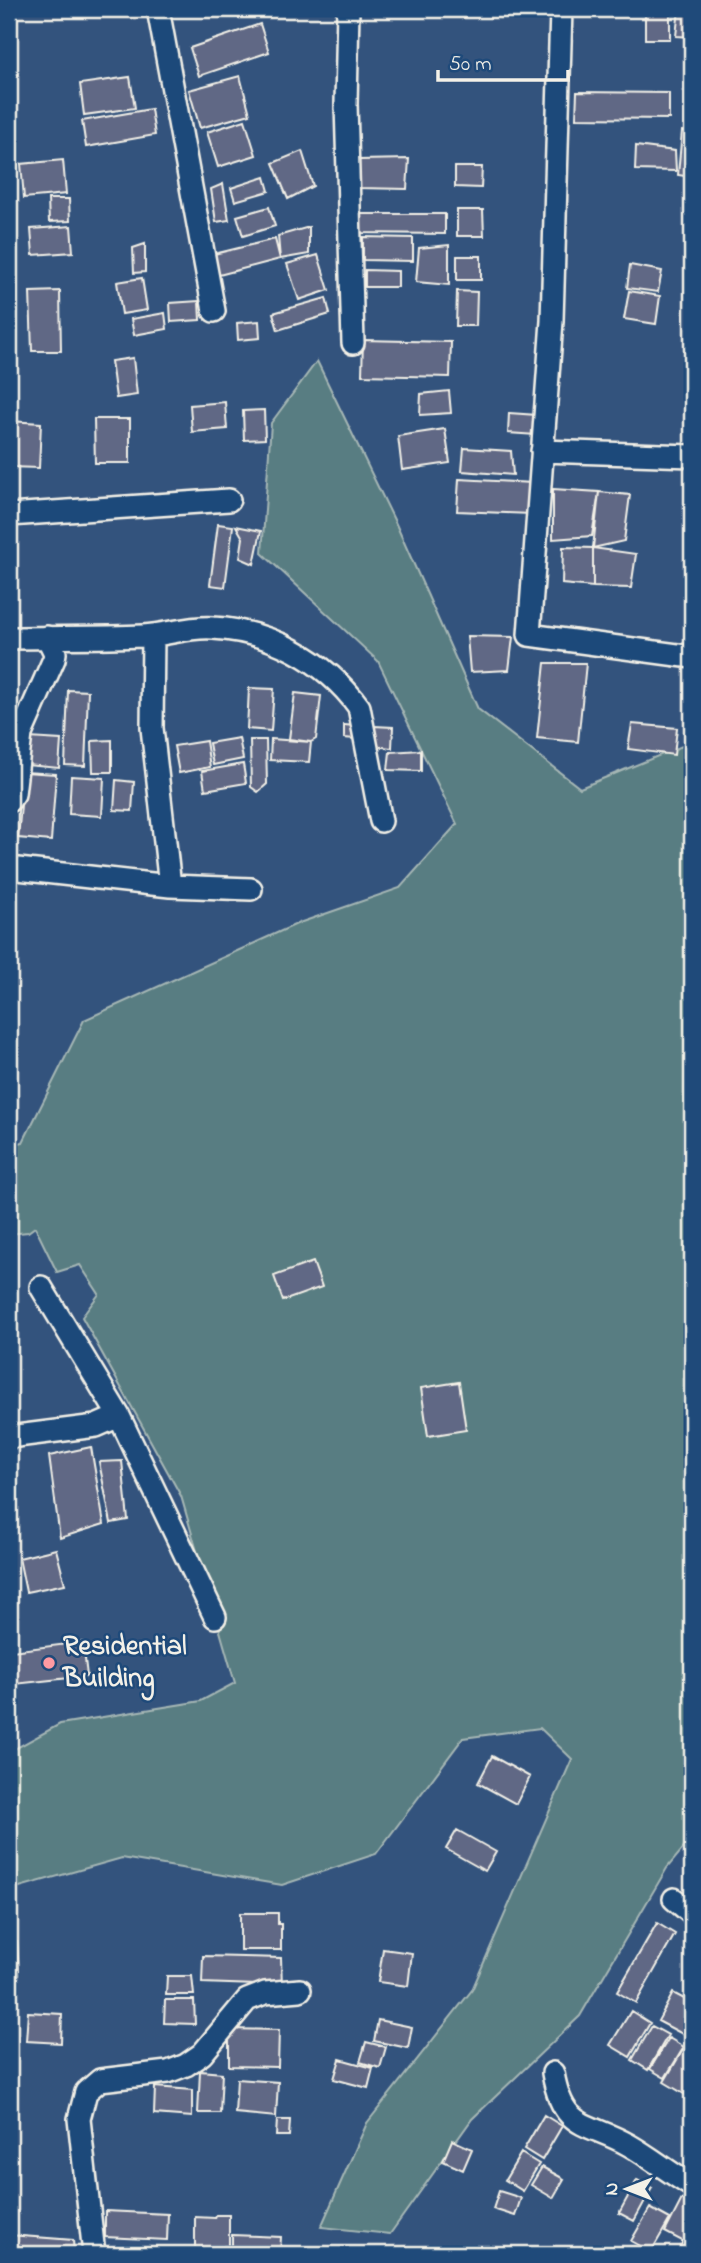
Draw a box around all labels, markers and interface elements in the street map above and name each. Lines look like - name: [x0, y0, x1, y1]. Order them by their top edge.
- scale bar: [438, 38, 568, 82]
- text: 50 m: [449, 50, 492, 80]
- place label: Residential Building: [61, 1627, 187, 1701]
- marker: Residential Building: [41, 1655, 57, 1671]
- north arrow: [592, 2154, 662, 2224]
- text: N: [599, 2182, 626, 2195]

